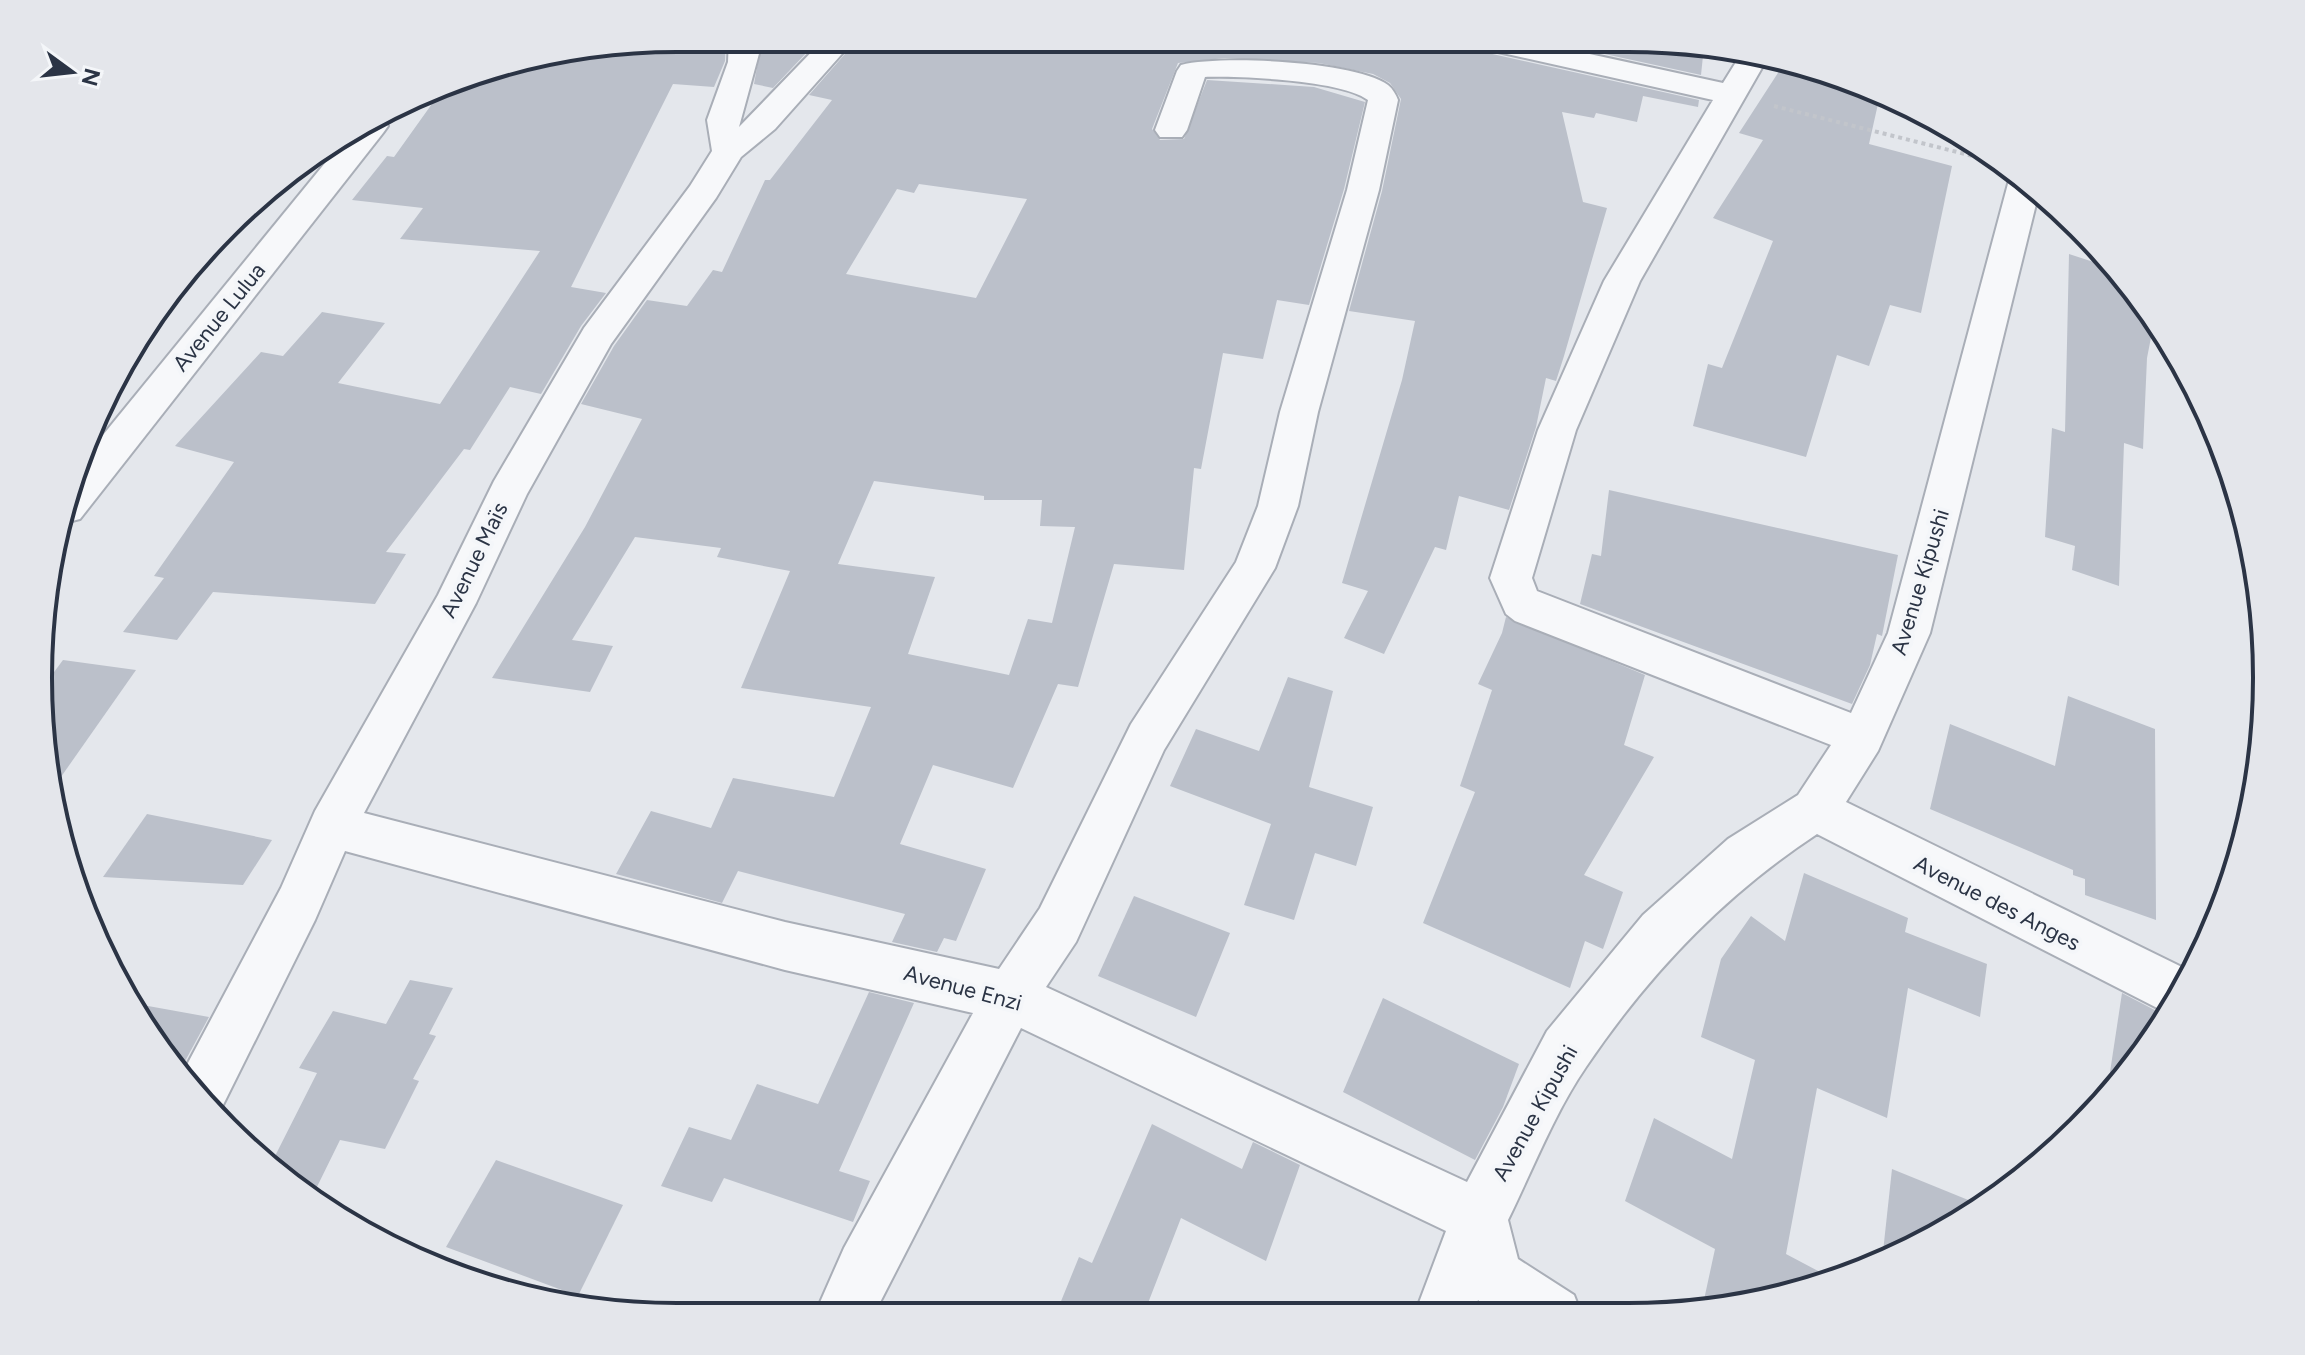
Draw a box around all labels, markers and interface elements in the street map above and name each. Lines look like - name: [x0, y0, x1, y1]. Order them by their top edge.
- north arrow: [32, 32, 112, 112]
- text: N: [76, 65, 106, 89]
- street label: Avenue Lulua: [167, 257, 271, 377]
- street label: Avenue Maïs: [434, 498, 514, 622]
- street label: Avenue Kipushi: [1885, 506, 1955, 658]
- street label: Avenue des Anges: [1909, 849, 2085, 957]
- street label: Avenue Enzi: [901, 959, 1025, 1017]
- street label: Avenue Kipushi: [1487, 1040, 1583, 1186]

